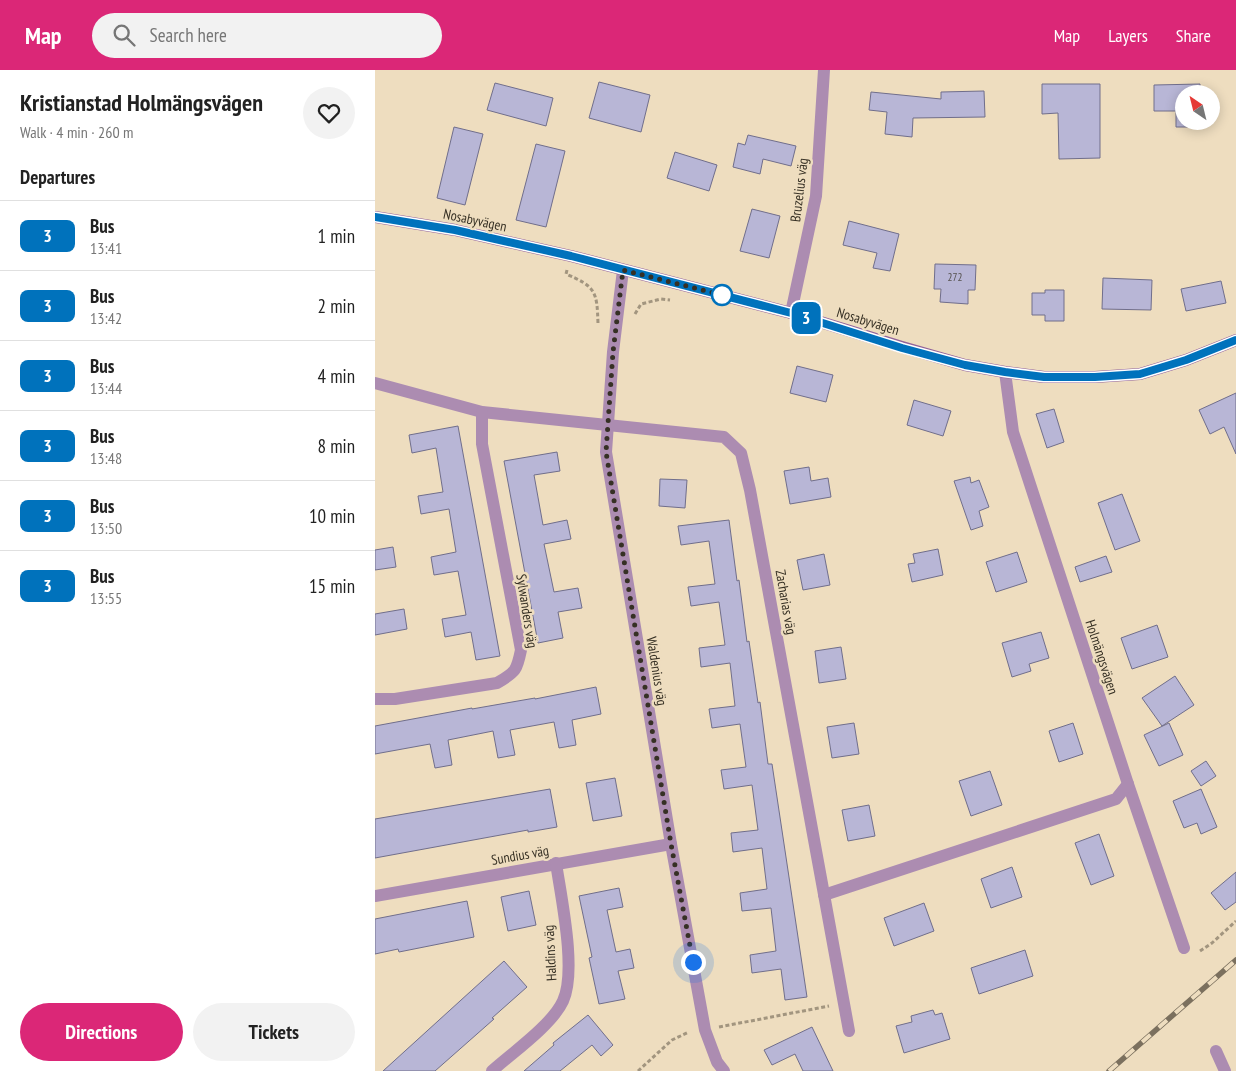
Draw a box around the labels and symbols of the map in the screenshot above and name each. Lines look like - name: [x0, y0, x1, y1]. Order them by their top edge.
- north arrow: [1175, 85, 1220, 130]
- street label: Bruzelius väg: [786, 157, 812, 223]
- street label: Nosabyvägen: [442, 205, 508, 235]
- house number: 272: [948, 270, 962, 284]
- unlabelled marker: [711, 284, 733, 306]
- line badge: 3: [790, 302, 822, 334]
- street label: Nosabyvägen: [835, 303, 901, 339]
- street label: Zacharias väg: [771, 568, 801, 636]
- street label: Sylwanders väg: [512, 573, 542, 649]
- street label: Holmängsvägen: [1081, 617, 1123, 697]
- street label: Waldenius väg: [643, 635, 671, 707]
- street label: Sundius väg: [490, 841, 550, 869]
- street label: Haldins väg: [540, 924, 560, 982]
- your location: [681, 950, 706, 975]

